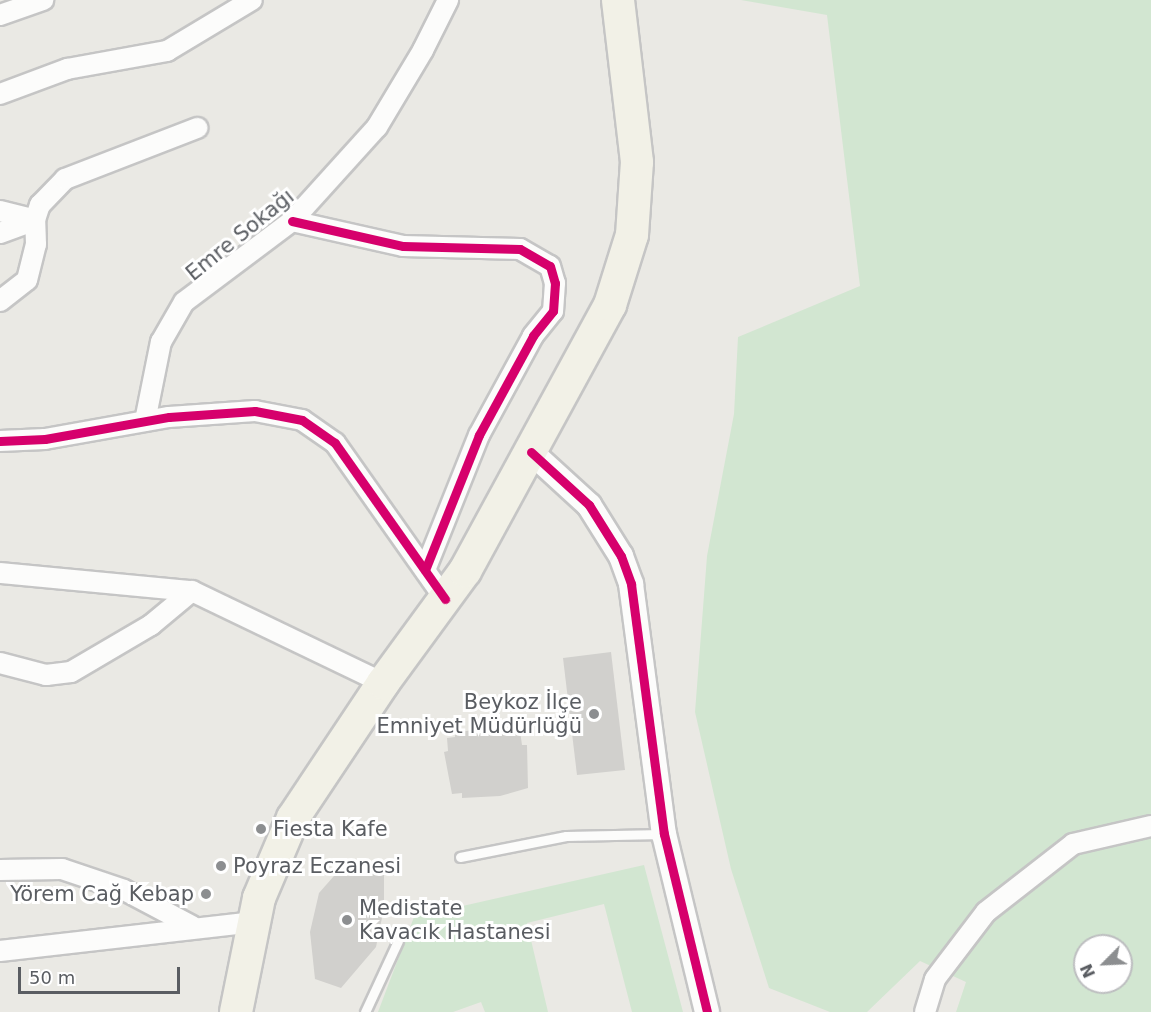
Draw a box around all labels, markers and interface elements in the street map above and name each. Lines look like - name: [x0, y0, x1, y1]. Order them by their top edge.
- street label: Emre Sokağı: [181, 184, 299, 286]
- place label: Beykoz İlçe Emniyet Müdürlüğü: [376, 689, 582, 739]
- marker: Beykoz İlçe Emniyet Müdürlüğü: [587, 707, 601, 721]
- place label: Fiesta Kafe: [273, 816, 388, 842]
- marker: Fiesta Kafe: [254, 822, 268, 836]
- place label: Poyraz Eczanesi: [233, 853, 401, 879]
- marker: Poyraz Eczanesi: [214, 859, 228, 873]
- place label: Yörem Cağ Kebap: [10, 881, 194, 907]
- marker: Yörem Cağ Kebap: [199, 887, 213, 901]
- place label: Medistate Kavacık Hastanesi: [359, 895, 550, 945]
- marker: Medistate Kavacık Hastanesi: [340, 913, 354, 927]
- north arrow: [1073, 934, 1133, 994]
- scale bar: [21, 955, 183, 993]
- text: N: [1077, 961, 1099, 981]
- text: 50 m: [29, 967, 75, 988]

